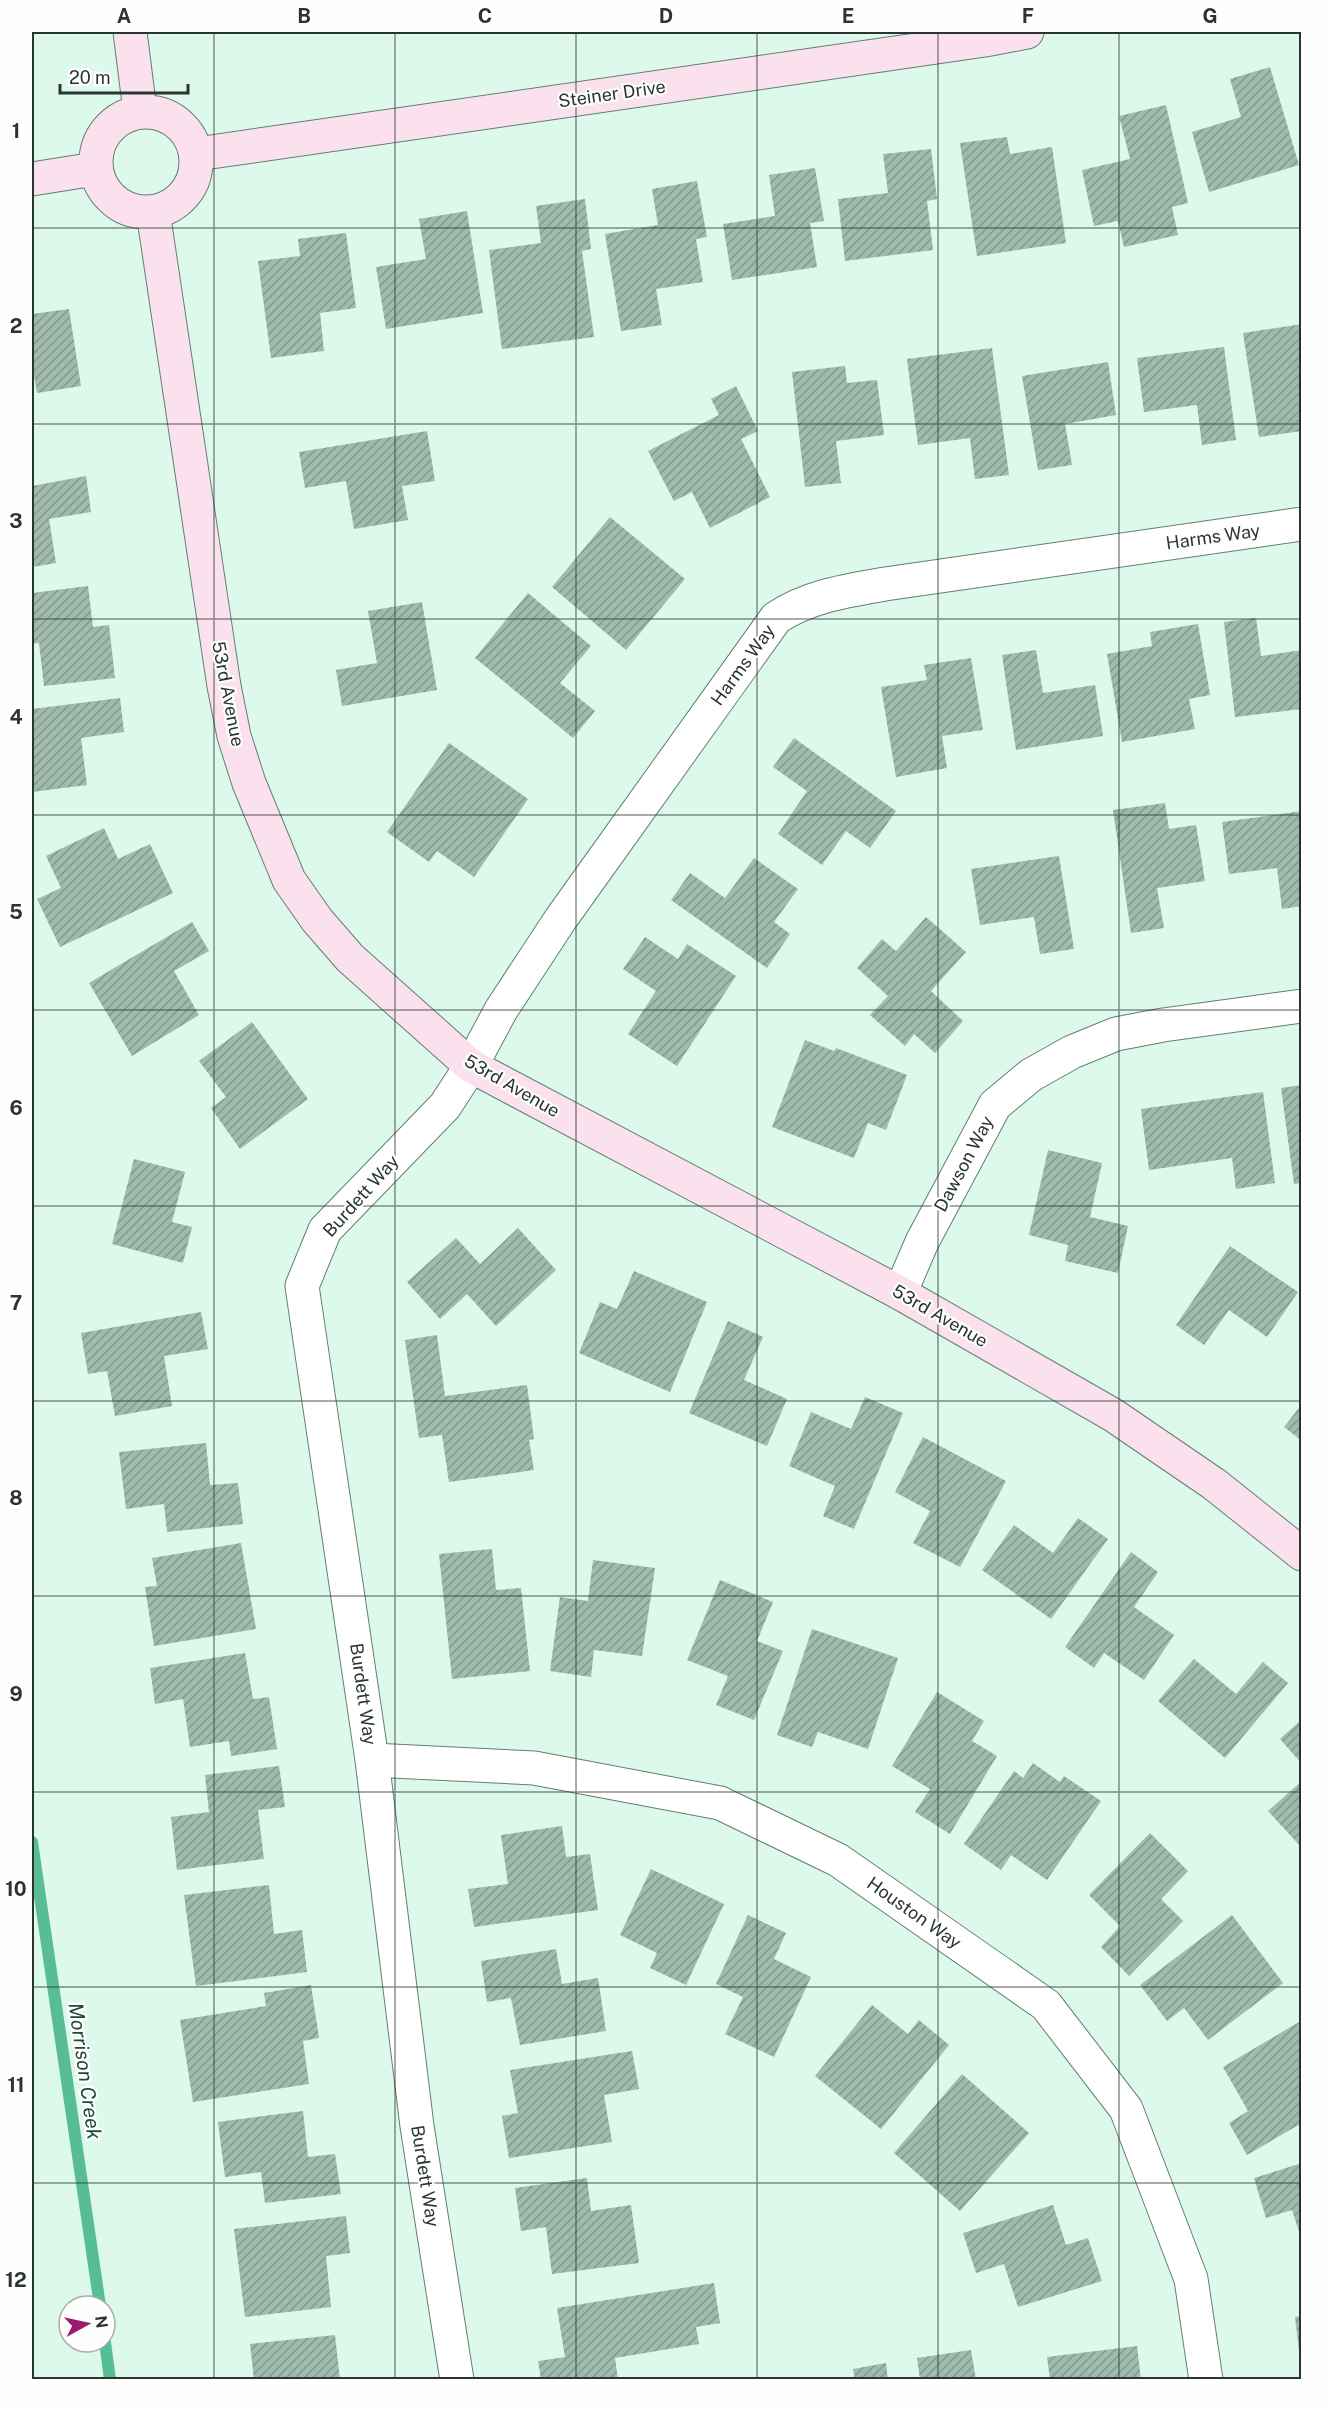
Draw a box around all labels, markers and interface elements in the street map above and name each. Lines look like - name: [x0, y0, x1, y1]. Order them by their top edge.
- text: A: [117, 4, 131, 28]
- text: B: [297, 4, 311, 28]
- text: C: [478, 4, 492, 28]
- text: D: [659, 4, 673, 28]
- text: E: [842, 4, 854, 28]
- text: F: [1022, 4, 1034, 28]
- text: G: [1202, 4, 1218, 28]
- scale bar: [60, 57, 188, 95]
- text: 20 m: [69, 67, 111, 88]
- street label: Steiner Drive: [557, 76, 667, 111]
- text: 1: [12, 119, 20, 143]
- text: 2: [10, 314, 22, 338]
- text: 3: [9, 509, 23, 533]
- street label: Harms Way: [1164, 519, 1262, 554]
- street label: Harms Way: [706, 620, 779, 709]
- street label: 53rd Avenue: [208, 640, 249, 748]
- text: 4: [9, 705, 23, 729]
- text: 5: [9, 900, 23, 924]
- street label: 53rd Avenue: [461, 1050, 564, 1121]
- text: 6: [9, 1096, 23, 1120]
- street label: Dawson Way: [930, 1112, 998, 1215]
- street label: Burdett Way: [318, 1150, 403, 1241]
- street label: 53rd Avenue: [889, 1280, 992, 1351]
- text: 7: [10, 1291, 22, 1315]
- text: 8: [9, 1486, 23, 1510]
- street label: Burdett Way: [346, 1642, 381, 1747]
- text: 9: [9, 1682, 23, 1706]
- street label: Houston Way: [863, 1872, 966, 1953]
- text: 10: [5, 1877, 27, 1901]
- water label: Morrison Creek: [64, 2001, 106, 2141]
- text: 11: [7, 2073, 25, 2097]
- street label: Burdett Way: [407, 2124, 444, 2229]
- text: 12: [5, 2268, 27, 2292]
- north arrow: [57, 2294, 117, 2354]
- text: N: [91, 2314, 112, 2330]

